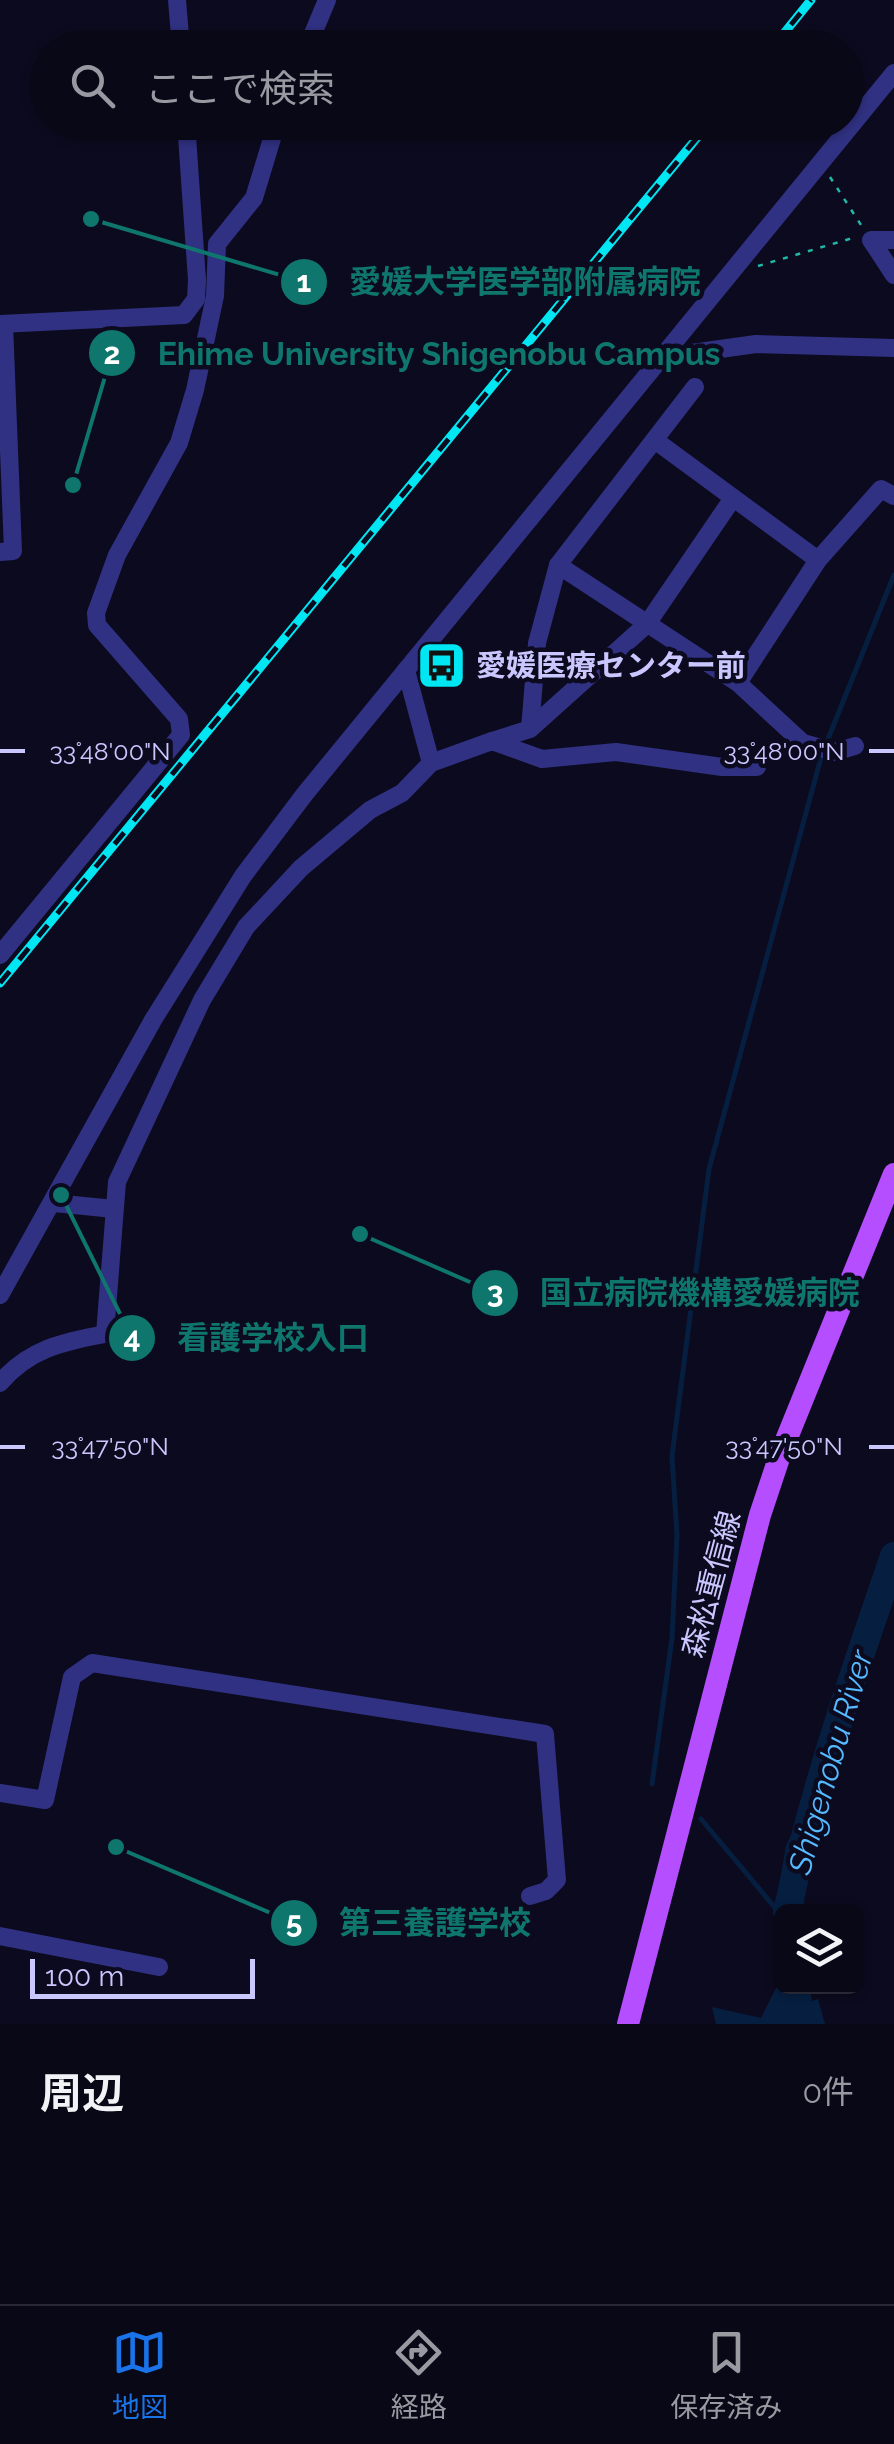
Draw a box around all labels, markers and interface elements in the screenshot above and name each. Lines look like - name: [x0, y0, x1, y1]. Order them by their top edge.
- search box: [30, 30, 864, 140]
- icon: search: [65, 58, 120, 113]
- text: ここで検索: [145, 66, 335, 111]
- callout: 愛媛大学医学部附属病院: [279, 251, 721, 313]
- text: 愛媛大学医学部附属病院: [349, 263, 701, 300]
- text: 1: [297, 264, 312, 299]
- callout: Ehime University Shigenobu Campus: [87, 322, 741, 384]
- text: Ehime University Shigenobu Campus: [158, 335, 720, 372]
- text: 2: [104, 336, 120, 371]
- bus stop icon: 愛媛医療センター前: [415, 639, 467, 691]
- place label: 愛媛医療センター前: [476, 648, 746, 683]
- text: 33°48'00"N: [50, 736, 170, 766]
- text: 33°48'00"N: [724, 736, 844, 766]
- callout: 国立病院機構愛媛病院: [470, 1262, 880, 1324]
- text: 国立病院機構愛媛病院: [540, 1274, 860, 1311]
- text: 3: [487, 1275, 503, 1310]
- callout: 看護学校入口: [107, 1307, 389, 1369]
- text: 看護学校入口: [177, 1319, 369, 1356]
- text: 4: [123, 1320, 141, 1355]
- text: 33°47'50"N: [51, 1431, 169, 1461]
- text: 33°47'50"N: [725, 1431, 843, 1461]
- street label: 森松重信線: [675, 1507, 747, 1661]
- water label: Shigenobu River: [780, 1645, 880, 1879]
- callout: 第三養護学校: [269, 1892, 551, 1954]
- text: 第三養護学校: [339, 1904, 531, 1941]
- map controls: [774, 1904, 864, 1994]
- button: layers: [774, 1904, 864, 1994]
- text: 5: [286, 1905, 302, 1940]
- scale bar: [30, 1954, 255, 1998]
- text: 100 m: [45, 1960, 124, 1993]
- text: 周辺: [40, 2069, 124, 2118]
- text: 0件: [802, 2073, 854, 2110]
- tab: 地図: [112, 2325, 168, 2425]
- tab: 経路: [391, 2325, 447, 2425]
- tab: 保存済み: [670, 2325, 782, 2425]

